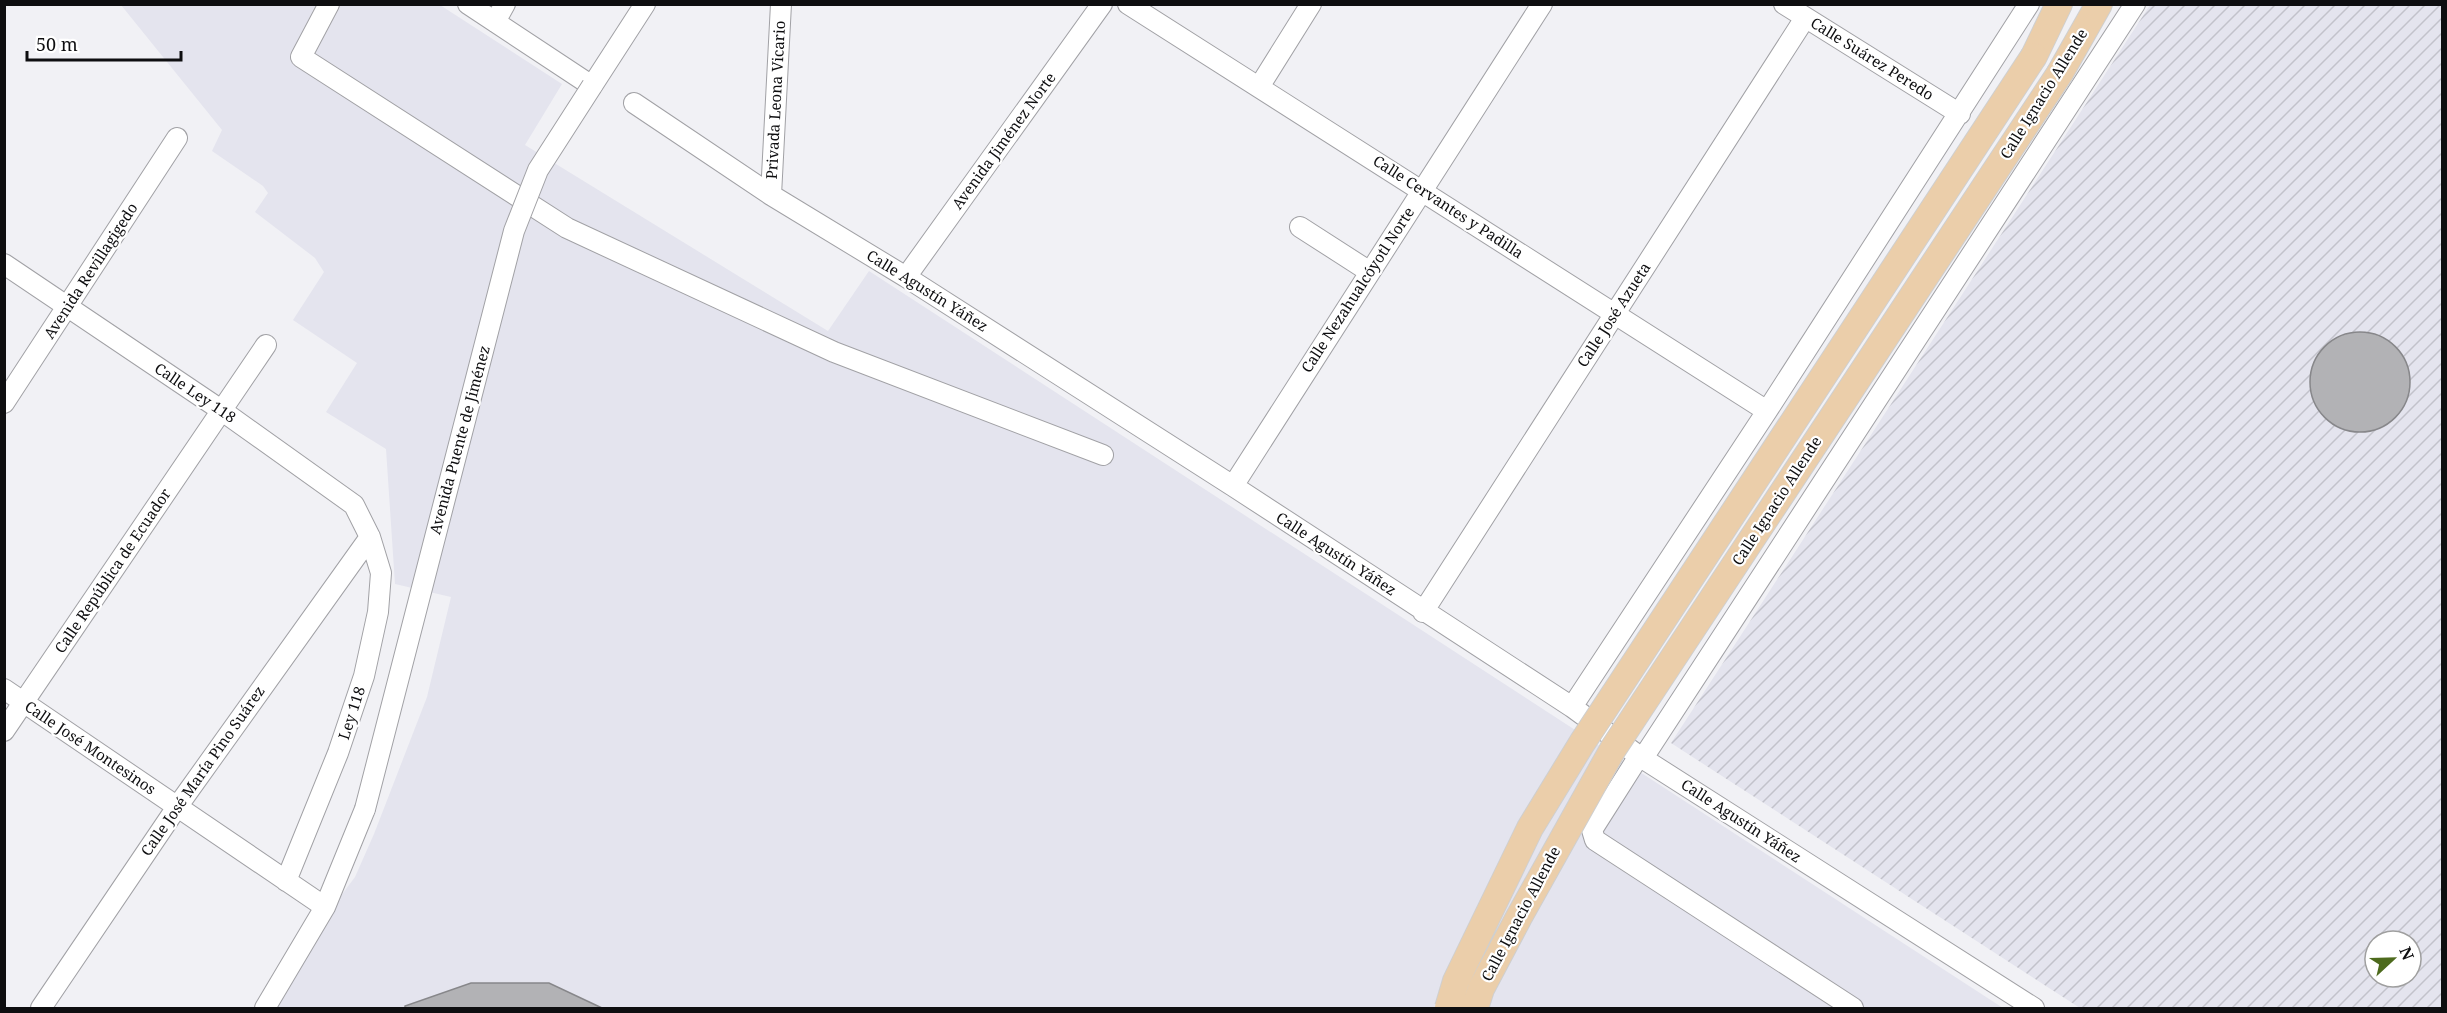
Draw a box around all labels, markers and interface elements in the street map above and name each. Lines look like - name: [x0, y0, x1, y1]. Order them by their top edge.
- street label: Calle Suárez Peredo: [1807, 12, 1938, 104]
- street label: Privada Leona Vicario: [761, 20, 789, 180]
- scale bar: [27, 24, 182, 62]
- street label: Calle Ignacio Allende: [1995, 25, 2091, 162]
- text: 50 m: [36, 32, 78, 56]
- street label: Avenida Jiménez Norte: [947, 68, 1060, 213]
- street label: Calle Cervantes y Padilla: [1369, 150, 1528, 262]
- street label: Avenida Revillagigedo: [39, 199, 142, 342]
- street label: Calle Nezahualcóyotl Norte: [1296, 203, 1418, 376]
- street label: Calle Agustín Yáñez: [863, 245, 992, 336]
- street label: Calle José Azueta: [1572, 258, 1655, 371]
- street label: Avenida Puente de Jiménez: [424, 343, 494, 536]
- street label: Calle Ley 118: [151, 358, 240, 427]
- street label: Calle Ignacio Allende: [1727, 432, 1825, 569]
- street label: Calle República de Ecuador: [49, 484, 175, 657]
- street label: Calle Agustín Yáñez: [1273, 507, 1400, 600]
- street label: Calle José María Pino Suárez: [136, 681, 269, 859]
- street label: Ley 118: [333, 683, 369, 742]
- street label: Calle José Montesinos: [21, 696, 160, 799]
- street label: Calle Agustín Yáñez: [1678, 774, 1805, 867]
- street label: Calle Ignacio Allende: [1476, 843, 1564, 985]
- north arrow: [2363, 929, 2423, 989]
- text: N: [2394, 943, 2420, 964]

